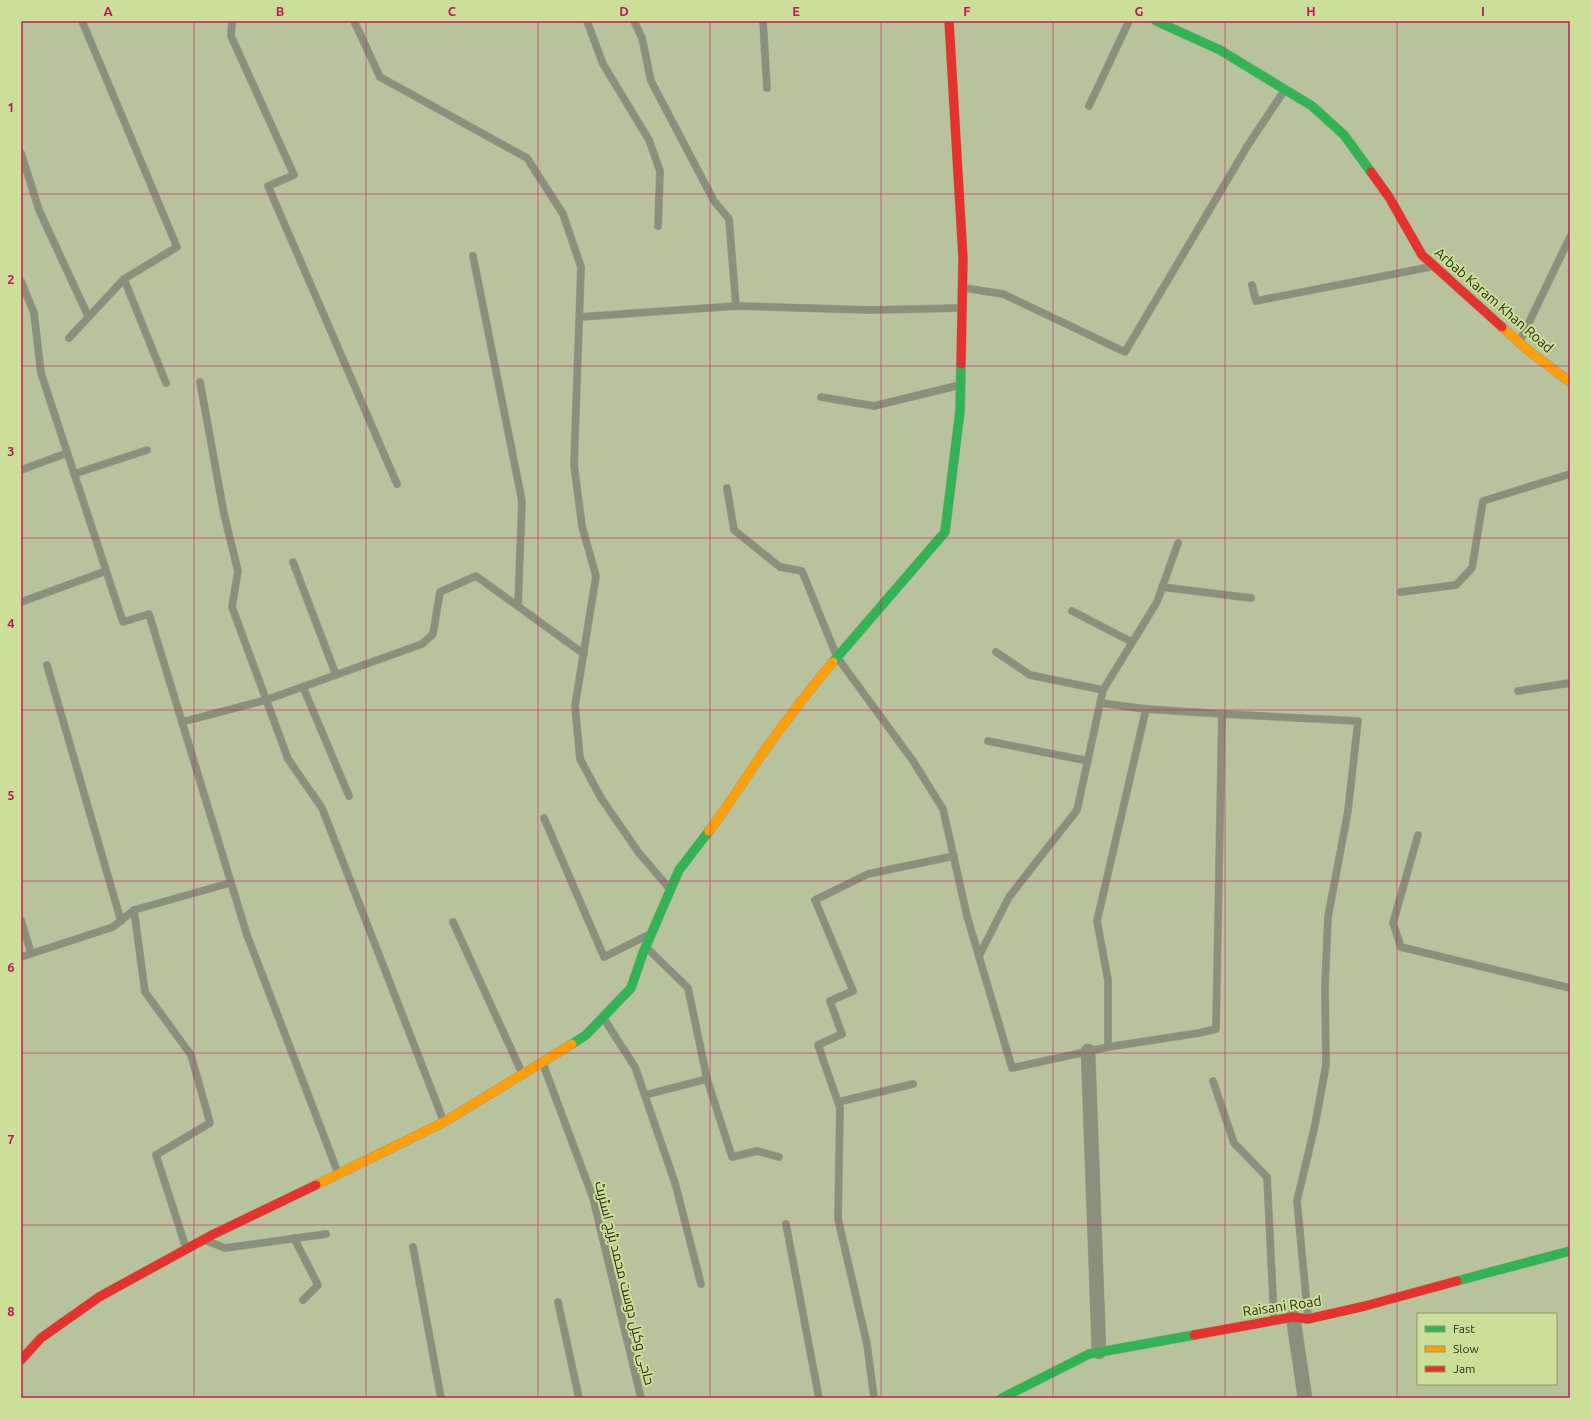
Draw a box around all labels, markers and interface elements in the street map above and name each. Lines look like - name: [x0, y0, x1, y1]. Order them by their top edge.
- text: A: [103, 4, 113, 18]
- text: B: [276, 4, 285, 18]
- text: C: [448, 4, 457, 18]
- text: D: [619, 4, 629, 18]
- text: E: [792, 4, 800, 18]
- text: F: [963, 4, 971, 18]
- text: G: [1135, 4, 1144, 18]
- text: H: [1306, 4, 1316, 18]
- text: I: [1481, 4, 1485, 18]
- text: 1: [7, 100, 15, 114]
- street label: Arbab Karam Khan Road: [1431, 244, 1557, 356]
- text: 2: [7, 272, 15, 286]
- text: 3: [7, 444, 15, 458]
- text: 4: [7, 616, 15, 630]
- text: 5: [7, 788, 15, 802]
- text: 6: [7, 960, 15, 974]
- text: 7: [7, 1132, 15, 1146]
- street label: حاجی وکیل دوست محمد بڑیچ اسٹریٹ: [591, 1179, 658, 1387]
- street label: Raisani Road: [1242, 1293, 1322, 1319]
- text: 8: [7, 1304, 15, 1318]
- legend: [1417, 1313, 1557, 1385]
- text: Fast: [1453, 1322, 1475, 1335]
- text: Slow: [1453, 1342, 1479, 1355]
- text: Jam: [1453, 1362, 1475, 1375]

